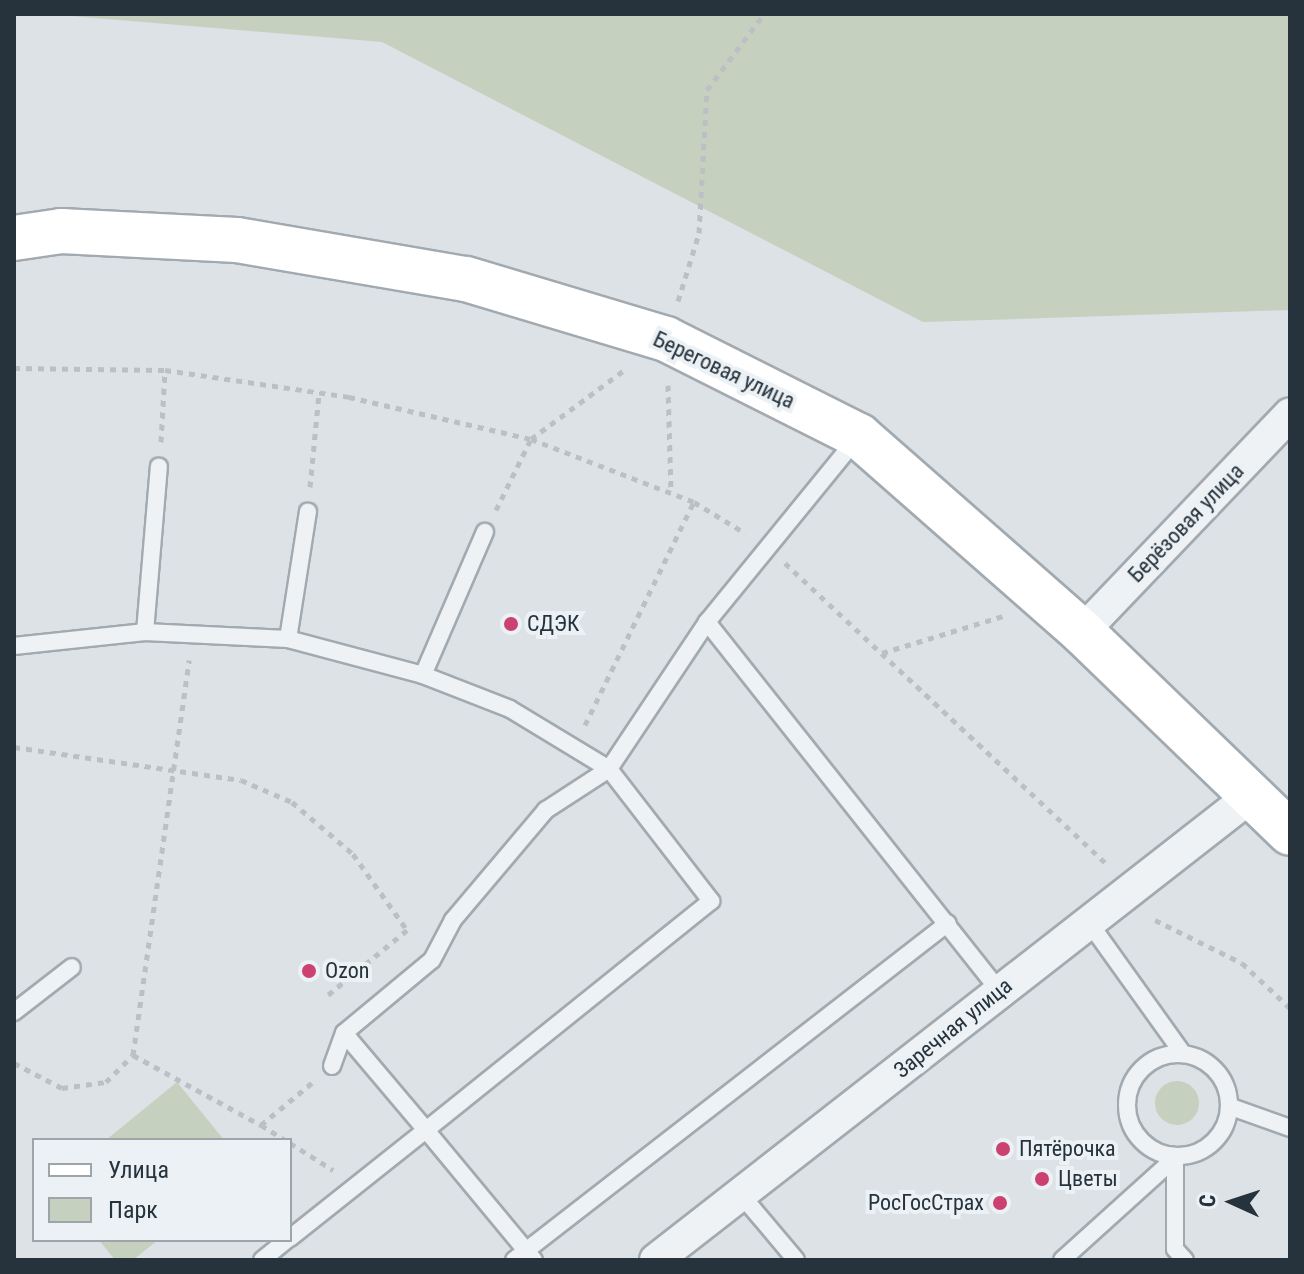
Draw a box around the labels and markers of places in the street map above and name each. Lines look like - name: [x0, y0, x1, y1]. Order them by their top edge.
- place label: СДЭК: [527, 611, 579, 637]
- marker: СДЭК: [502, 615, 520, 633]
- place label: Ozon: [325, 958, 369, 984]
- marker: Ozon: [300, 962, 318, 980]
- place label: Пятёрочка: [1019, 1136, 1116, 1162]
- marker: Пятёрочка: [994, 1140, 1012, 1158]
- place label: Цветы: [1058, 1166, 1118, 1192]
- marker: Цветы: [1033, 1170, 1051, 1188]
- place label: РосГосСтрах: [868, 1190, 984, 1216]
- marker: РосГосСтрах: [991, 1194, 1009, 1212]

